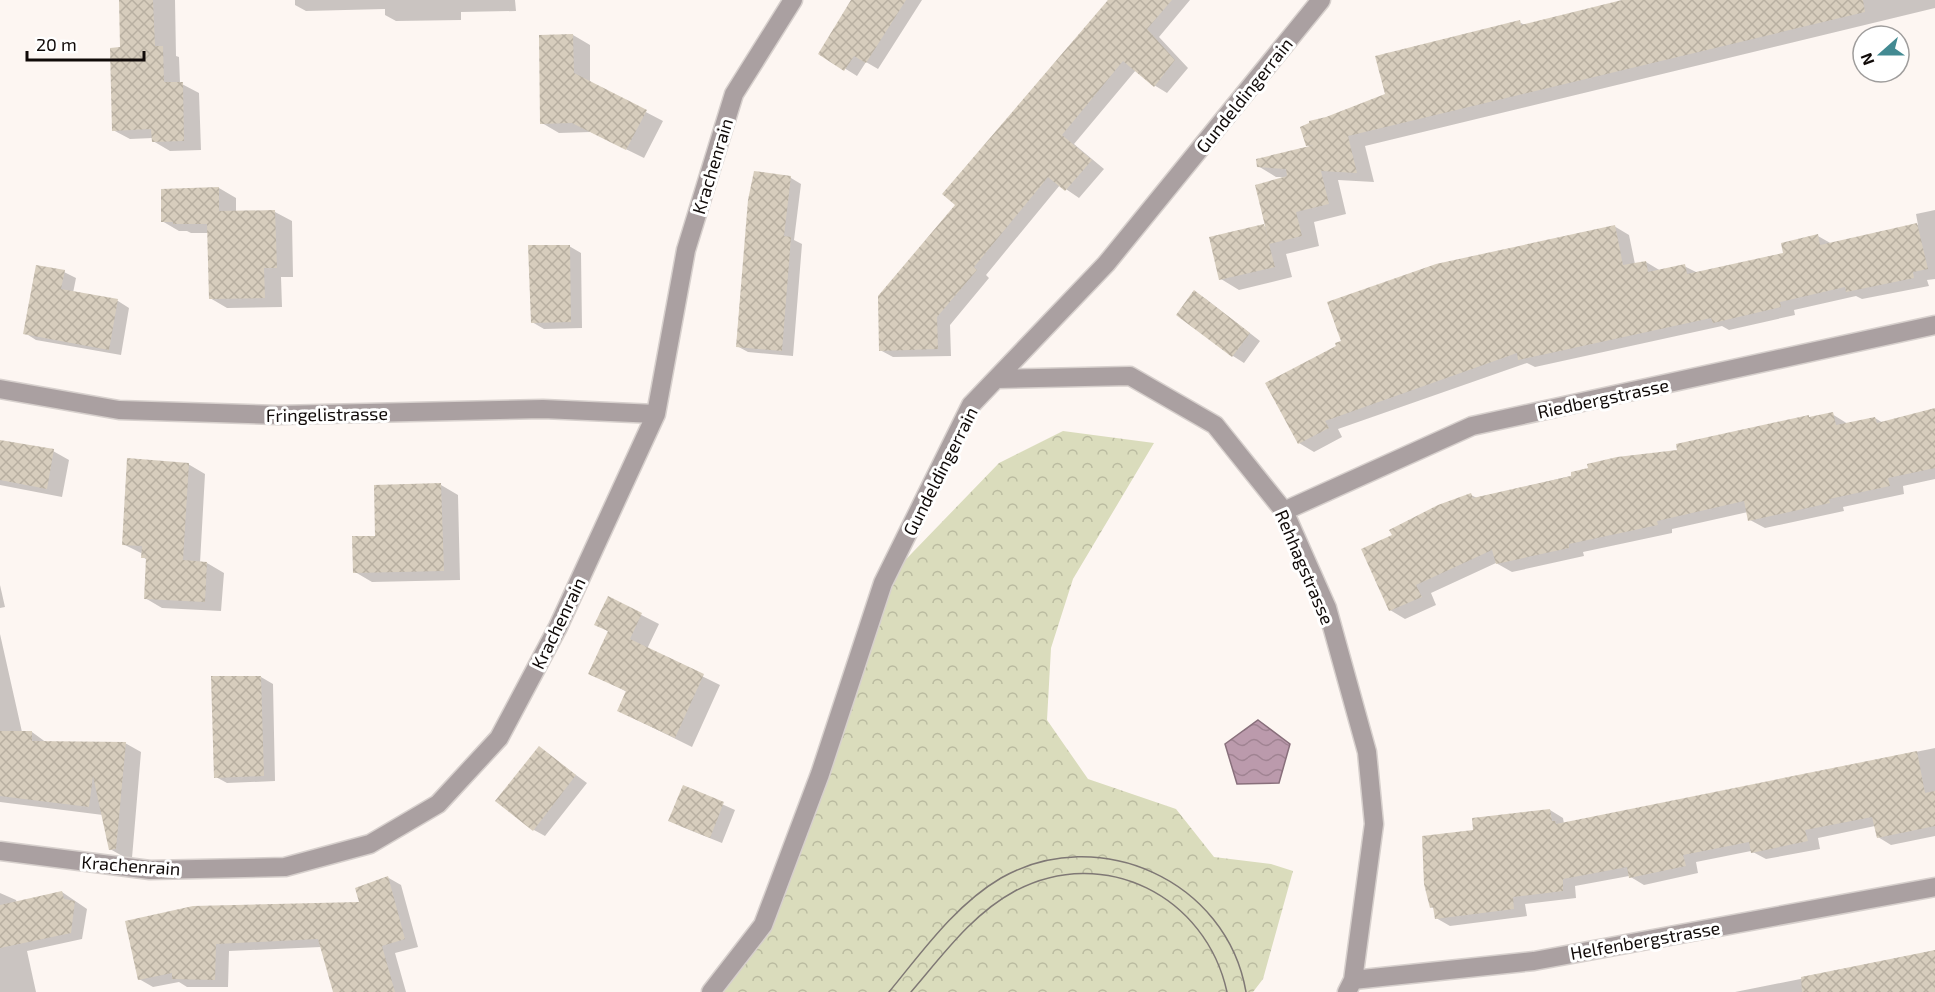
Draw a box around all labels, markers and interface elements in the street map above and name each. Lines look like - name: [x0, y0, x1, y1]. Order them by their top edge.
- scale bar: [27, 24, 144, 62]
- north arrow: [1851, 24, 1911, 84]
- text: 20 m: [36, 33, 77, 55]
- street label: Gundeldingerrain: [1191, 33, 1297, 157]
- text: N: [1856, 51, 1877, 68]
- street label: Krachenrain: [687, 115, 737, 217]
- street label: Riedbergstrasse: [1535, 373, 1671, 423]
- street label: Fringelistrasse: [266, 402, 388, 426]
- street label: Gundeldingerrain: [898, 403, 982, 539]
- street label: Rehhagstrasse: [1271, 506, 1339, 628]
- street label: Krachenrain: [526, 574, 590, 672]
- street label: Krachenrain: [81, 851, 181, 879]
- street label: Helfenbergstrasse: [1568, 916, 1722, 964]

